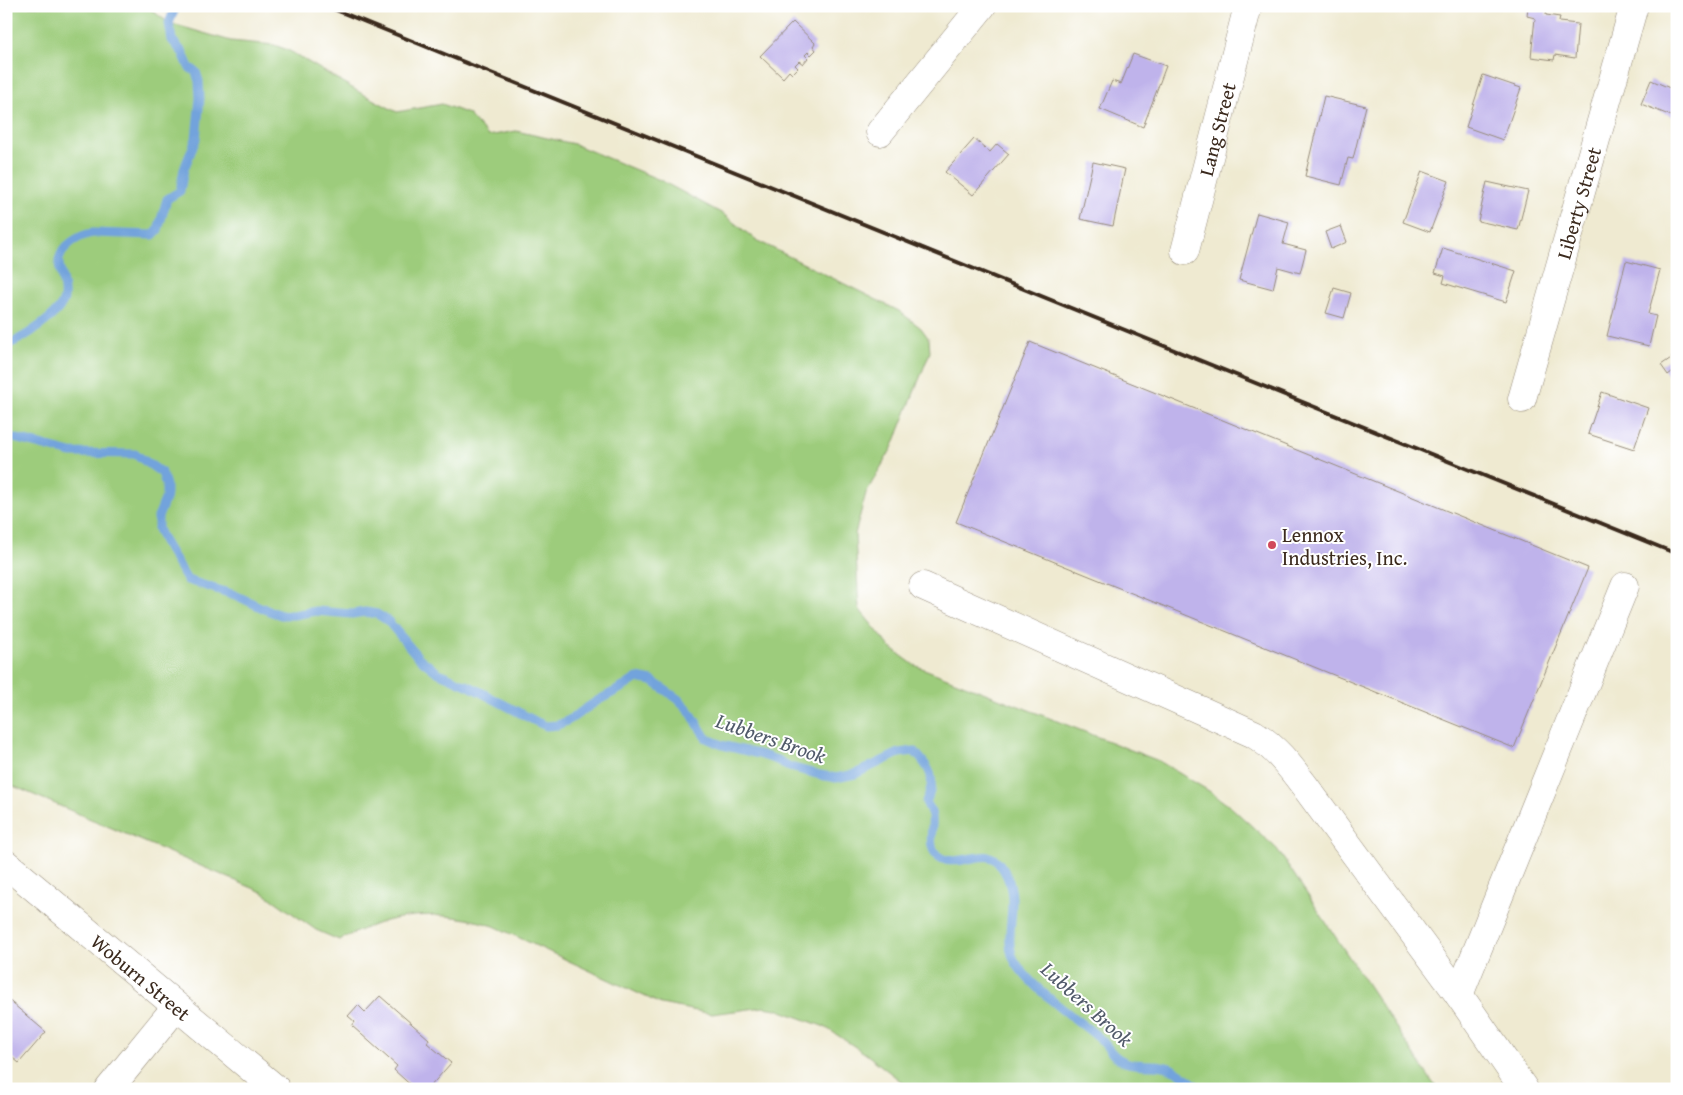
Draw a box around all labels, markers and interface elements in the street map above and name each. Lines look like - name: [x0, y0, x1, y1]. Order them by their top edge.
- street label: Lang Street: [1190, 79, 1242, 179]
- street label: Liberty Street: [1548, 143, 1608, 262]
- place label: Lennox Industries, Inc.: [1282, 520, 1407, 572]
- marker: Lennox Industries, Inc.: [1266, 539, 1278, 551]
- water label: Lubbers Brook: [711, 704, 831, 771]
- street label: Woburn Street: [85, 926, 197, 1027]
- water label: Lubbers Brook: [1033, 954, 1140, 1054]

